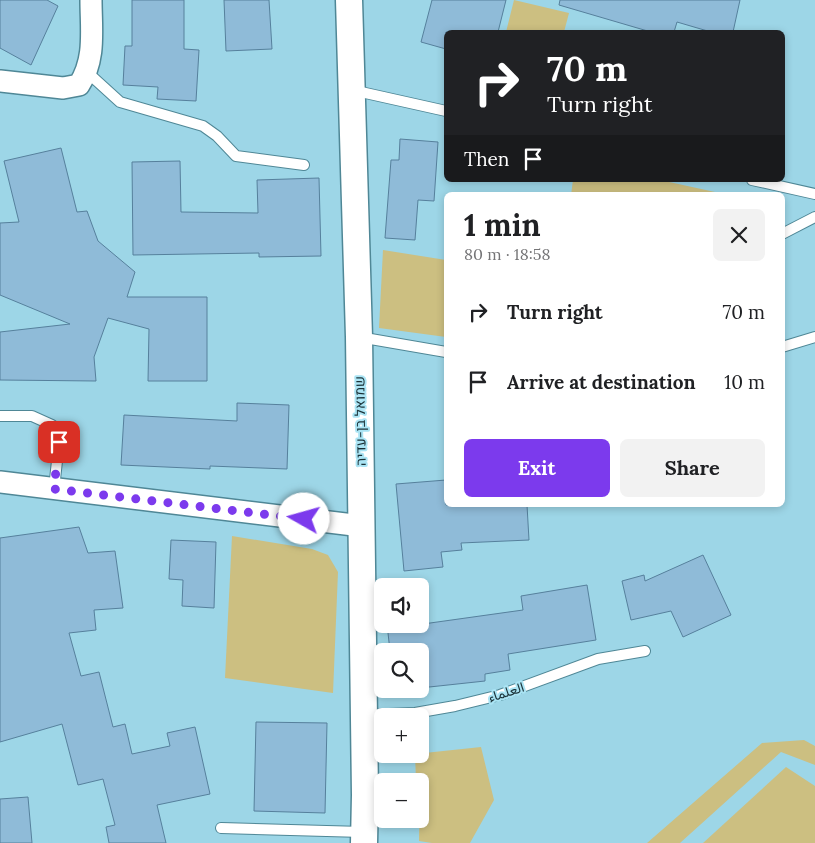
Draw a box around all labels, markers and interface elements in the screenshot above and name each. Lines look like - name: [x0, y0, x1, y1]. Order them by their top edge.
- text: 70 m: [547, 46, 627, 91]
- icon: right: [464, 50, 529, 115]
- text: Turn right: [547, 90, 652, 118]
- icon: arrive: [519, 145, 547, 173]
- text: Then: [464, 147, 509, 171]
- text: 1 min: [464, 206, 541, 244]
- button: close: [713, 209, 765, 261]
- text: 80 m · 18:58: [464, 244, 550, 264]
- icon: right: [464, 298, 492, 326]
- text: Turn right: [507, 300, 603, 324]
- text: 70 m: [722, 300, 765, 324]
- icon: arrive: [464, 368, 492, 396]
- text: Arrive at destination: [507, 370, 696, 394]
- text: 10 m: [724, 370, 765, 394]
- street label: שמואל בן-עדיה: [350, 376, 370, 466]
- pin: [38, 421, 80, 463]
- icon: arrive: [45, 428, 73, 456]
- button: Exit: [464, 439, 610, 497]
- button: Share: [620, 439, 765, 497]
- position arrow: [277, 492, 329, 544]
- map controls: [374, 578, 429, 828]
- button: sound: [374, 578, 429, 633]
- button: search: [374, 643, 429, 698]
- street label: العلماء: [486, 678, 526, 706]
- button: +: [374, 708, 429, 763]
- button: −: [374, 773, 429, 828]

